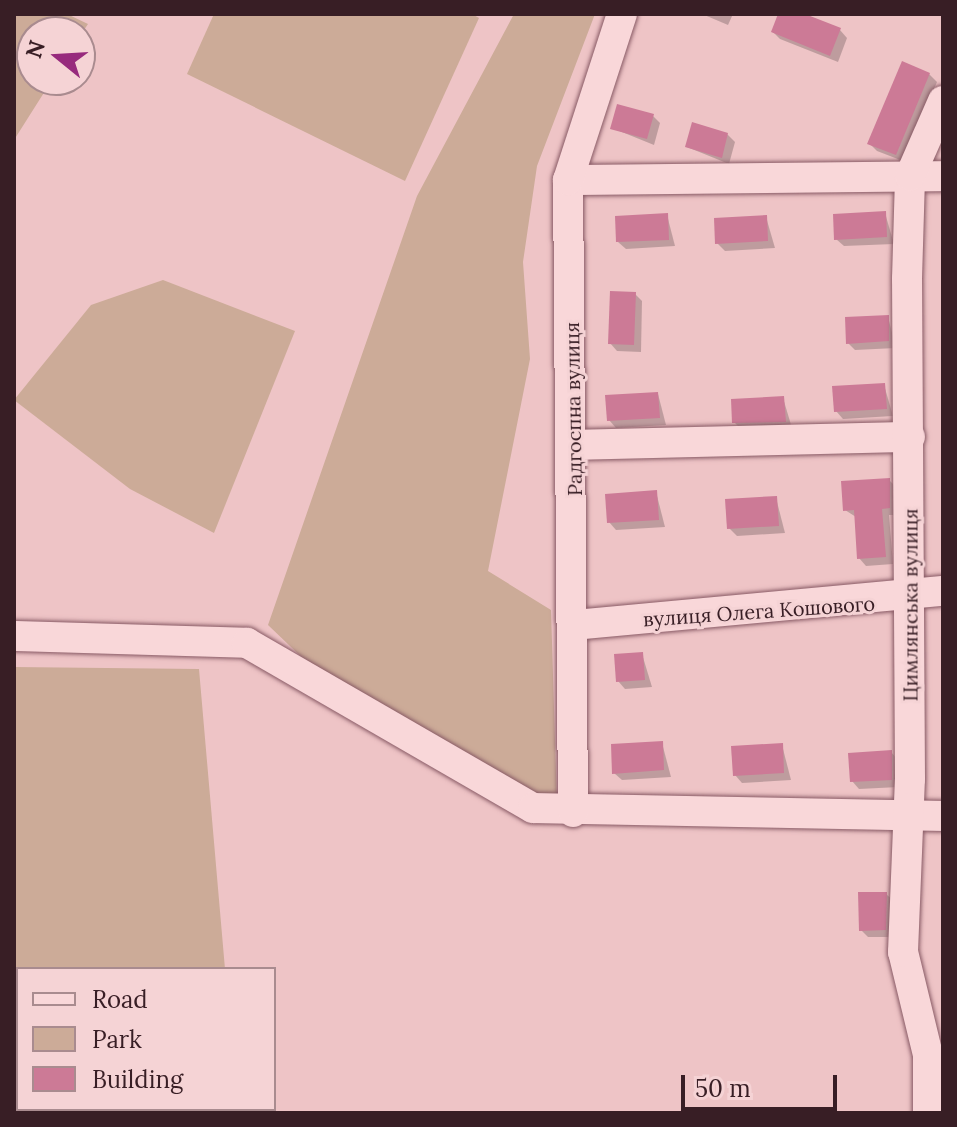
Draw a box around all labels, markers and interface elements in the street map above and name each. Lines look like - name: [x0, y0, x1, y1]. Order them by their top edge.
- north arrow: [16, 16, 96, 96]
- text: N: [19, 37, 51, 62]
- street label: Радгоспна вулиця: [559, 322, 587, 496]
- street label: Цимлянська вулиця: [898, 508, 922, 702]
- street label: вулиця Олега Кошового: [642, 591, 876, 631]
- legend: [16, 967, 276, 1111]
- text: Road: [92, 984, 148, 1015]
- text: Park: [92, 1024, 142, 1055]
- scale bar: [685, 1059, 841, 1109]
- text: Building: [92, 1064, 183, 1095]
- text: 50 m: [695, 1073, 751, 1104]

